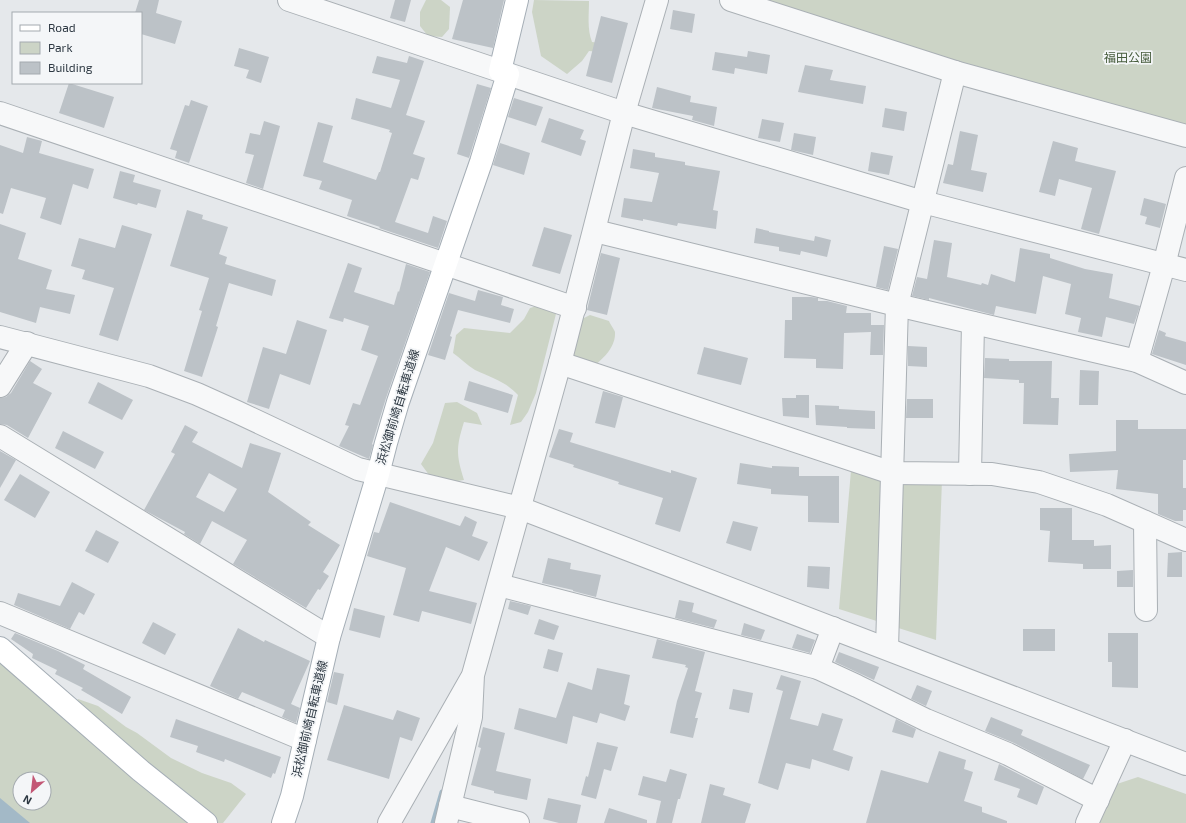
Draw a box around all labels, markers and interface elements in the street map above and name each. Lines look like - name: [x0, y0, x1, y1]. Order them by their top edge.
- legend: [12, 12, 142, 84]
- text: Road: [48, 20, 76, 34]
- text: Park: [48, 40, 73, 54]
- park label: 福田公園: [1104, 50, 1152, 64]
- text: Building: [48, 60, 93, 74]
- street label: 浜松御前崎自転車道線: [373, 347, 421, 466]
- street label: 浜松御前崎自転車道線: [289, 659, 329, 779]
- north arrow: [12, 771, 52, 811]
- text: N: [20, 793, 34, 808]

